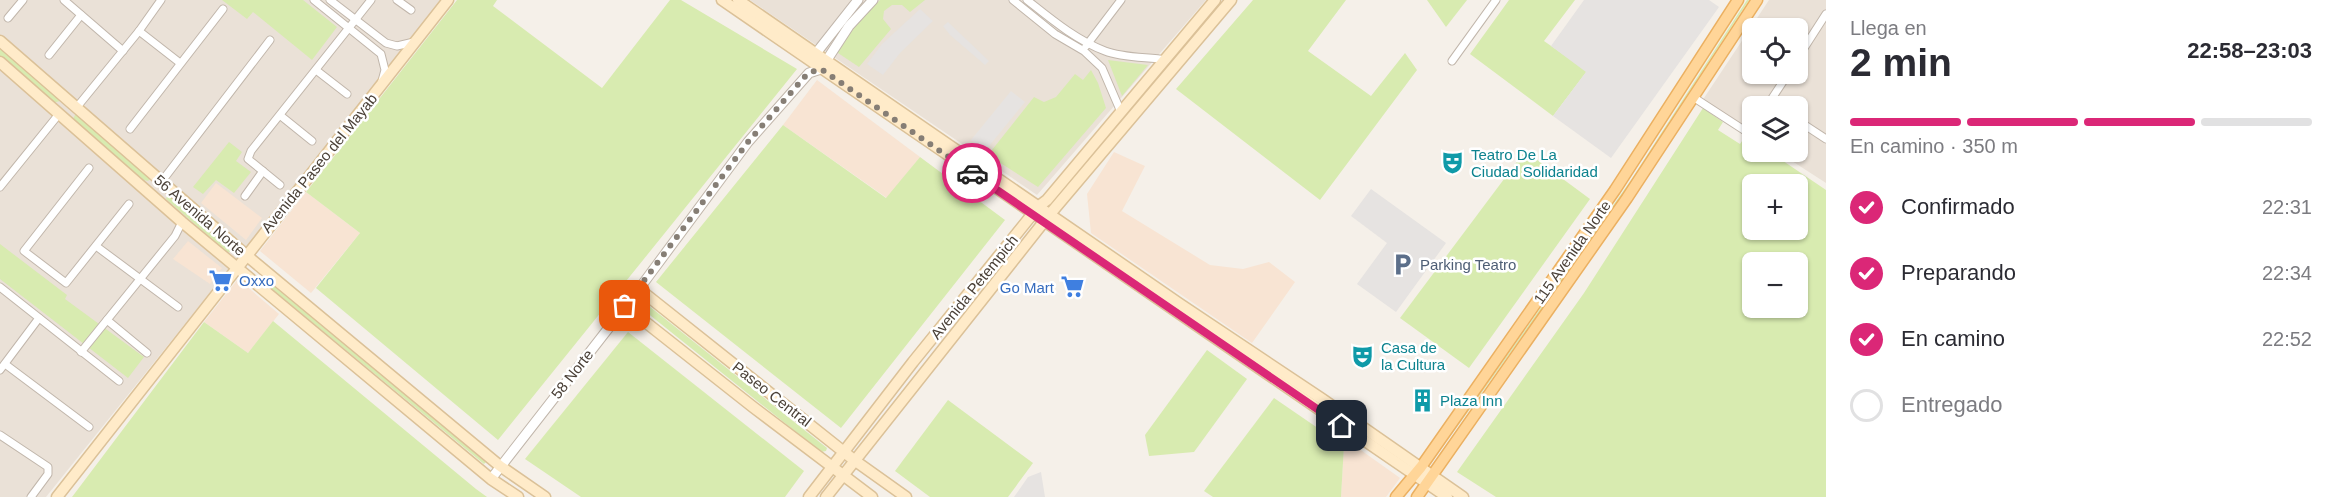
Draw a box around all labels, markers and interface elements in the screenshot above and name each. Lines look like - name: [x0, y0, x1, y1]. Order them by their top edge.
- text: Llega en: [1850, 17, 1927, 39]
- map controls: [1742, 18, 1808, 318]
- button: locate: [1742, 18, 1808, 84]
- text: 22:58–23:03: [2187, 38, 2312, 63]
- text: 2 min: [1850, 41, 1952, 84]
- street label: Avenida Paseo del Mayab: [258, 90, 380, 236]
- button: layers: [1742, 96, 1808, 162]
- text: En camino · 350 m: [1850, 135, 2018, 157]
- courier: [942, 143, 1002, 203]
- place label: Teatro De La Ciudad Solidaridad: [1471, 146, 1598, 180]
- theatre icon: Teatro De La Ciudad Solidaridad: [1440, 150, 1466, 176]
- icon: car: [956, 157, 989, 190]
- street label: 56 Avenida Norte: [151, 171, 249, 259]
- button: +: [1742, 174, 1808, 240]
- icon: check: [1850, 191, 1883, 224]
- text: Confirmado: [1901, 194, 2015, 219]
- text: 22:31: [2262, 196, 2312, 218]
- street label: 115 Avenida Norte: [1530, 197, 1614, 307]
- street label: Avenida Petempich: [927, 232, 1021, 342]
- parking icon: Parking Teatro: [1389, 251, 1415, 277]
- button: −: [1742, 252, 1808, 318]
- place label: Parking Teatro: [1420, 256, 1516, 273]
- icon: check: [1850, 257, 1883, 290]
- text: Preparando: [1901, 260, 2016, 285]
- text: 22:34: [2262, 262, 2312, 284]
- supermarket icon: Oxxo: [208, 267, 234, 293]
- place label: Oxxo: [239, 272, 274, 289]
- supermarket icon: Go Mart: [1059, 274, 1085, 300]
- place label: Go Mart: [1000, 279, 1055, 296]
- pin: [599, 280, 650, 331]
- icon: bag: [608, 289, 641, 322]
- icon: check: [1850, 323, 1883, 356]
- text: En camino: [1901, 326, 2005, 351]
- text: 22:52: [2262, 328, 2312, 350]
- place label: Casa de la Cultura: [1381, 339, 1446, 373]
- theatre icon: Casa de la Cultura: [1350, 343, 1376, 369]
- street label: 58 Norte: [548, 346, 596, 402]
- street label: Paseo Central: [729, 358, 815, 430]
- building icon: Plaza Inn: [1409, 387, 1435, 413]
- place label: Plaza Inn: [1440, 392, 1503, 409]
- text: Entregado: [1901, 392, 2003, 417]
- pin: [1316, 400, 1367, 451]
- icon: home: [1325, 409, 1358, 442]

